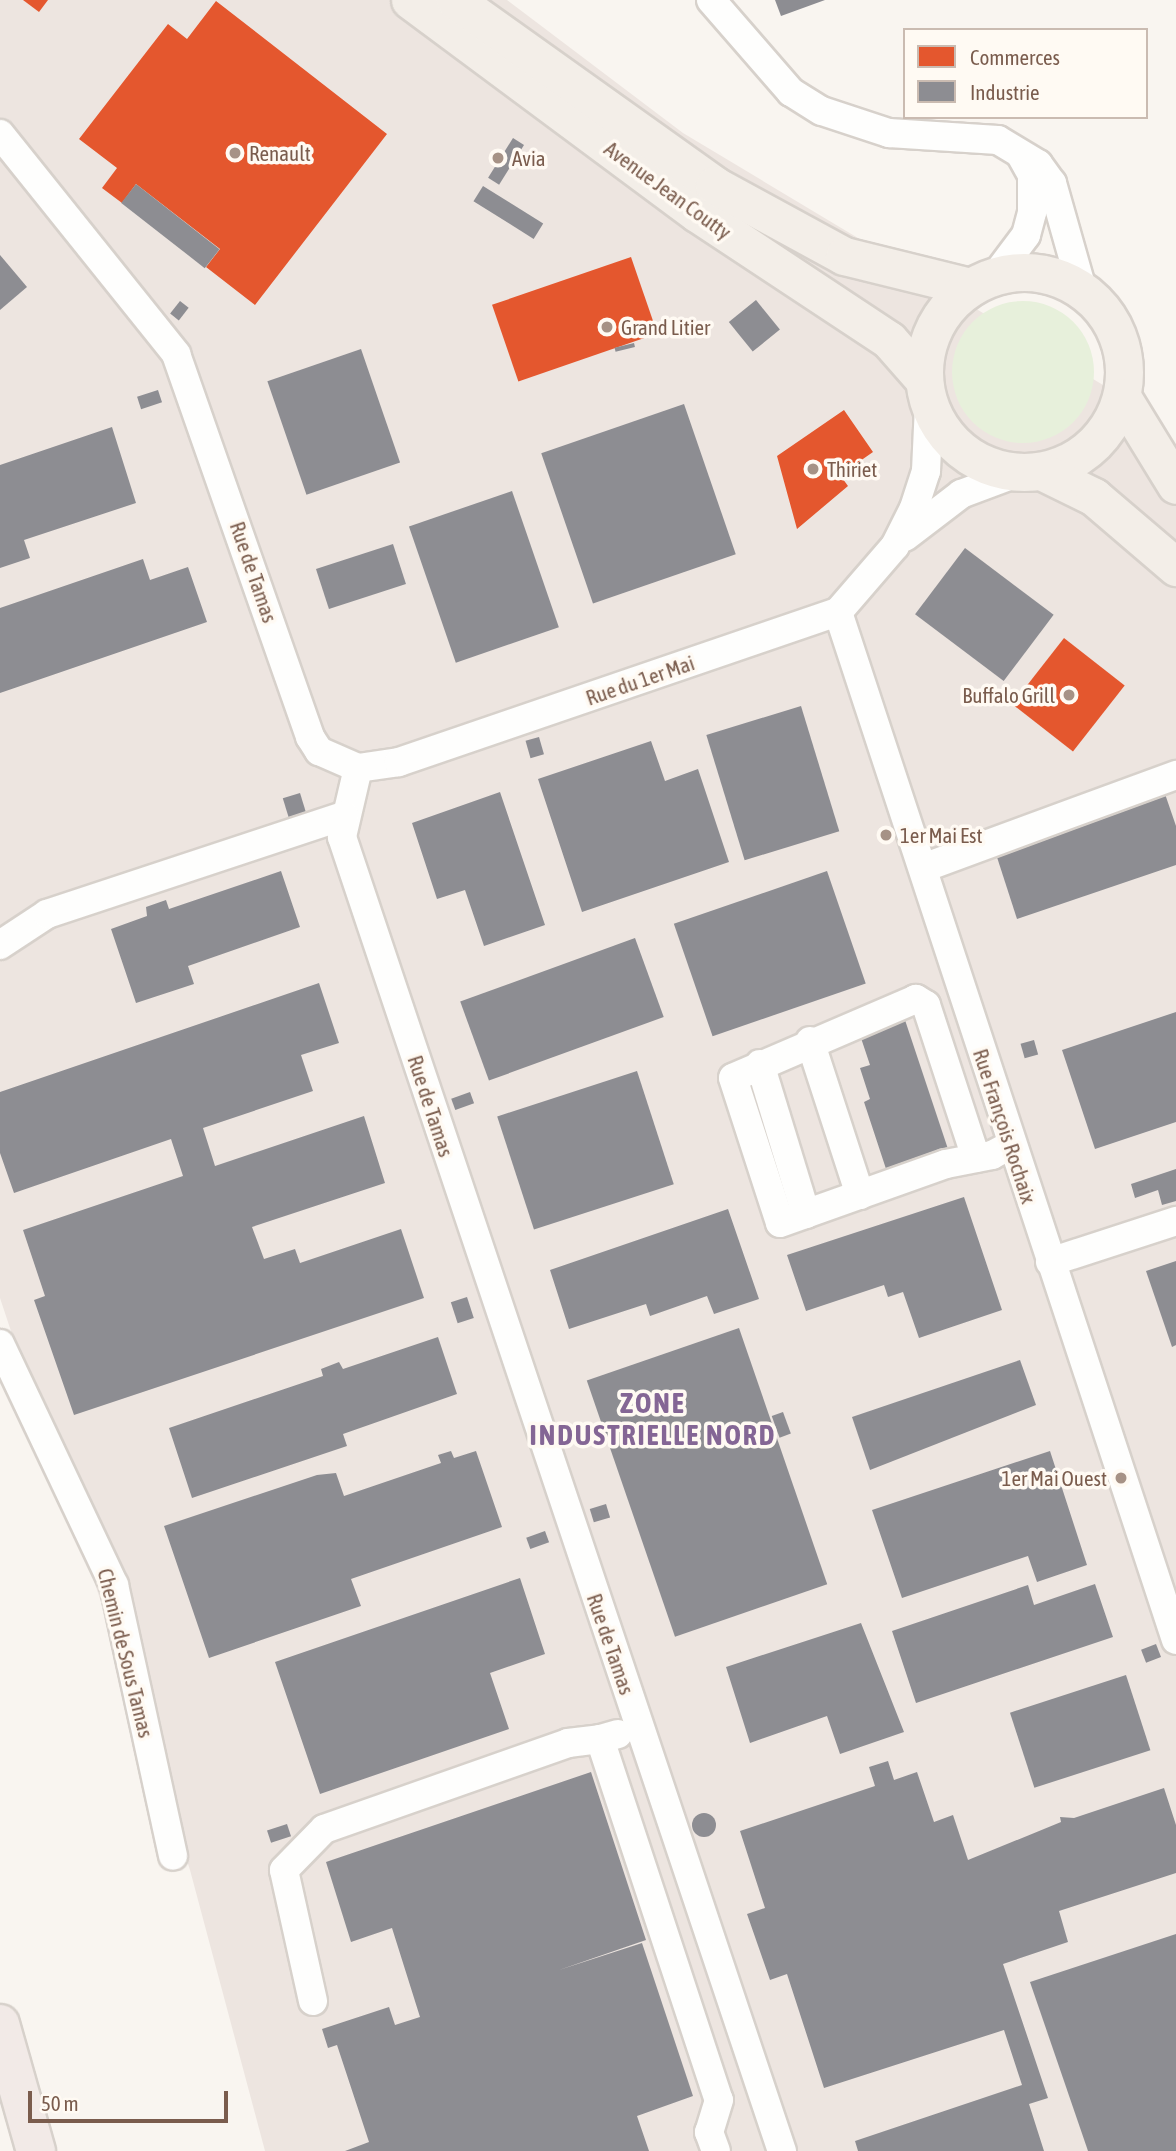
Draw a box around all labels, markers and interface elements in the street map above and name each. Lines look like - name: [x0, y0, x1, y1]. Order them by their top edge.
- legend: [903, 28, 1148, 119]
- text: Commerces: [970, 45, 1060, 69]
- text: Industrie: [970, 80, 1040, 104]
- street label: Avenue Jean Coutty: [600, 136, 736, 244]
- place label: Renault: [249, 140, 311, 166]
- marker: Renault: [227, 145, 243, 161]
- place label: Avia: [512, 145, 546, 171]
- marker: Avia: [490, 150, 506, 166]
- place label: Grand Litier: [621, 314, 710, 340]
- marker: Grand Litier: [599, 319, 615, 335]
- place label: Thiriet: [827, 456, 877, 482]
- marker: Thiriet: [805, 461, 821, 477]
- street label: Rue de Tamas: [225, 518, 283, 626]
- street label: Rue du 1er Mai: [582, 650, 698, 710]
- place label: Buffalo Grill: [962, 682, 1055, 708]
- marker: Buffalo Grill: [1061, 687, 1077, 703]
- place label: 1er Mai Est: [900, 822, 982, 848]
- marker: 1er Mai Est: [878, 827, 894, 843]
- street label: Rue François Rochaix: [968, 1046, 1042, 1206]
- street label: Rue de Tamas: [403, 1052, 459, 1160]
- district label: ZONE INDUSTRIELLE NORD: [532, 1386, 774, 1452]
- place label: 1er Mai Ouest: [1002, 1465, 1107, 1491]
- marker: 1er Mai Ouest: [1113, 1470, 1129, 1486]
- street label: Chemin de Sous Tamas: [93, 1566, 159, 1740]
- street label: Rue de Tamas: [582, 1590, 640, 1698]
- scale bar: [32, 2078, 231, 2122]
- text: 50 m: [41, 2091, 79, 2115]

